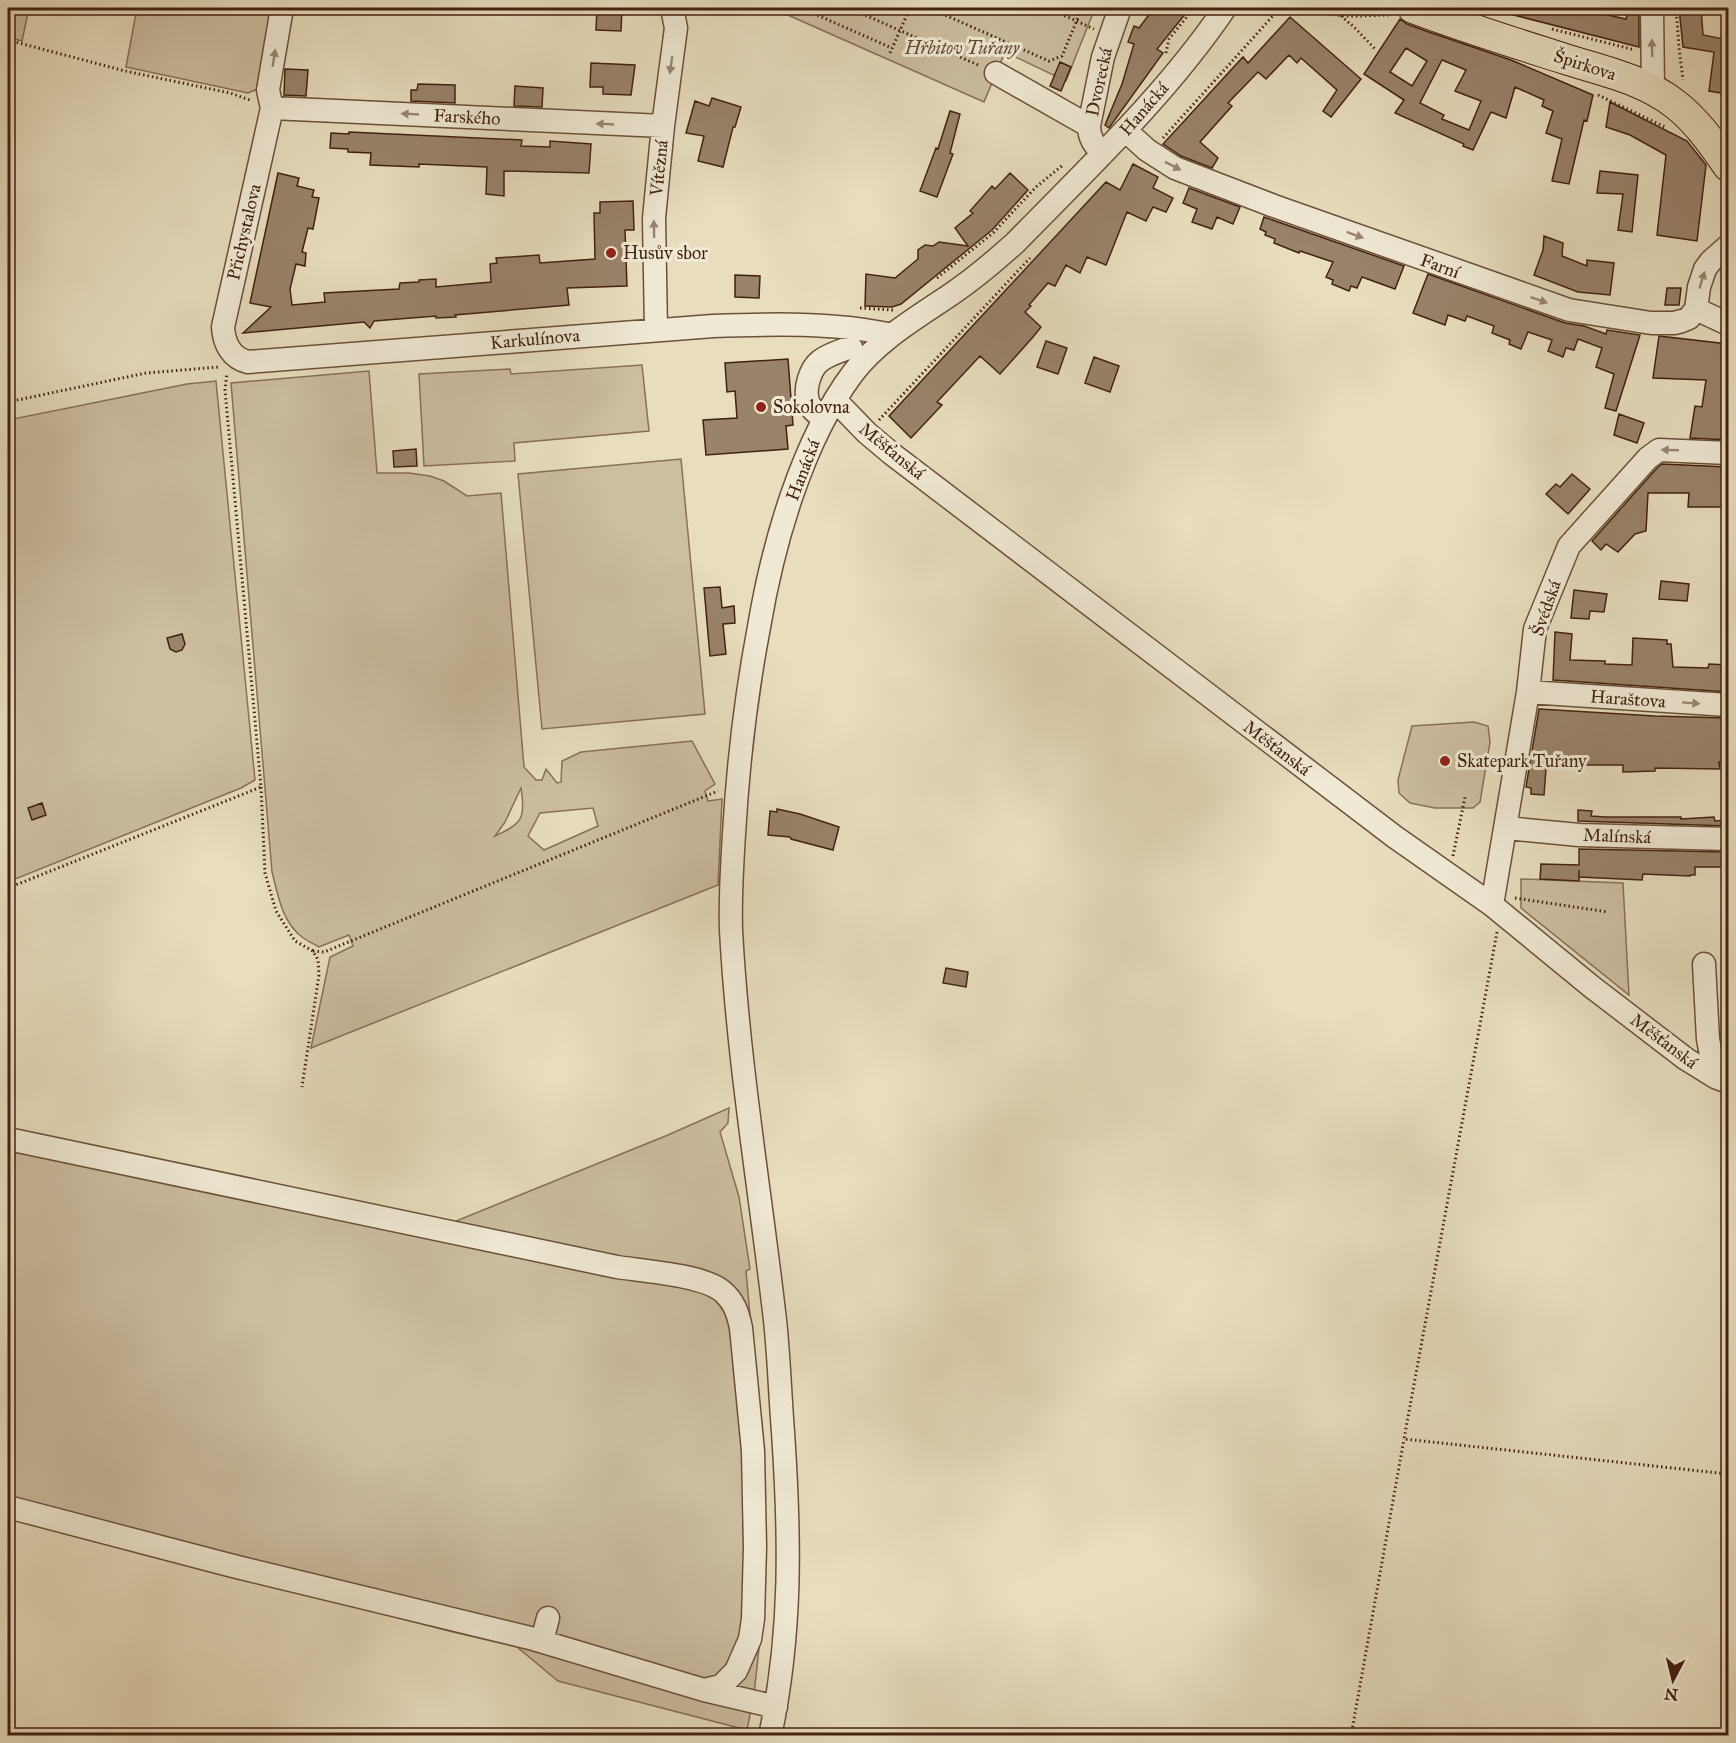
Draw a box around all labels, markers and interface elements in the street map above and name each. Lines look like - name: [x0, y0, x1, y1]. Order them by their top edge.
- park label: Hřbitov Tuřany: [904, 37, 1021, 59]
- one-way arrow: [1648, 39, 1657, 58]
- street label: Špirkova: [1551, 44, 1620, 86]
- street label: Dvorecká: [1081, 45, 1117, 118]
- one-way arrow: [269, 48, 278, 67]
- one-way arrow: [667, 56, 676, 75]
- street label: Hanácká: [1115, 77, 1174, 140]
- street label: Farského: [433, 104, 501, 130]
- one-way arrow: [400, 110, 419, 119]
- one-way arrow: [595, 119, 614, 128]
- street label: Vítězná: [645, 138, 673, 198]
- one-way arrow: [1164, 161, 1181, 170]
- street label: Přichystalova: [222, 181, 266, 282]
- one-way arrow: [649, 220, 659, 239]
- one-way arrow: [1346, 231, 1364, 241]
- place label: Husův sbor: [623, 242, 708, 264]
- marker: Husův sbor: [604, 246, 618, 260]
- street label: Farní: [1417, 249, 1464, 284]
- one-way arrow: [1698, 271, 1707, 289]
- one-way arrow: [1530, 296, 1548, 306]
- street label: Karkulínova: [489, 324, 581, 354]
- place label: Sokolovna: [773, 396, 850, 418]
- marker: Sokolovna: [754, 400, 768, 414]
- street label: Měšťanská: [855, 418, 930, 485]
- street label: Hanácká: [781, 436, 825, 504]
- one-way arrow: [1661, 446, 1680, 455]
- street label: Švédská: [1525, 576, 1566, 639]
- street label: Haraštova: [1589, 685, 1667, 713]
- one-way arrow: [1682, 698, 1701, 708]
- street label: Měšťanská: [1239, 716, 1315, 781]
- place label: Skatepark Tuřany: [1457, 750, 1587, 772]
- marker: Skatepark Tuřany: [1438, 754, 1452, 768]
- street label: Malínská: [1583, 824, 1652, 848]
- street label: Měšťanská: [1626, 1009, 1702, 1074]
- north arrow: [1643, 1650, 1703, 1710]
- text: N: [1663, 1684, 1679, 1705]

